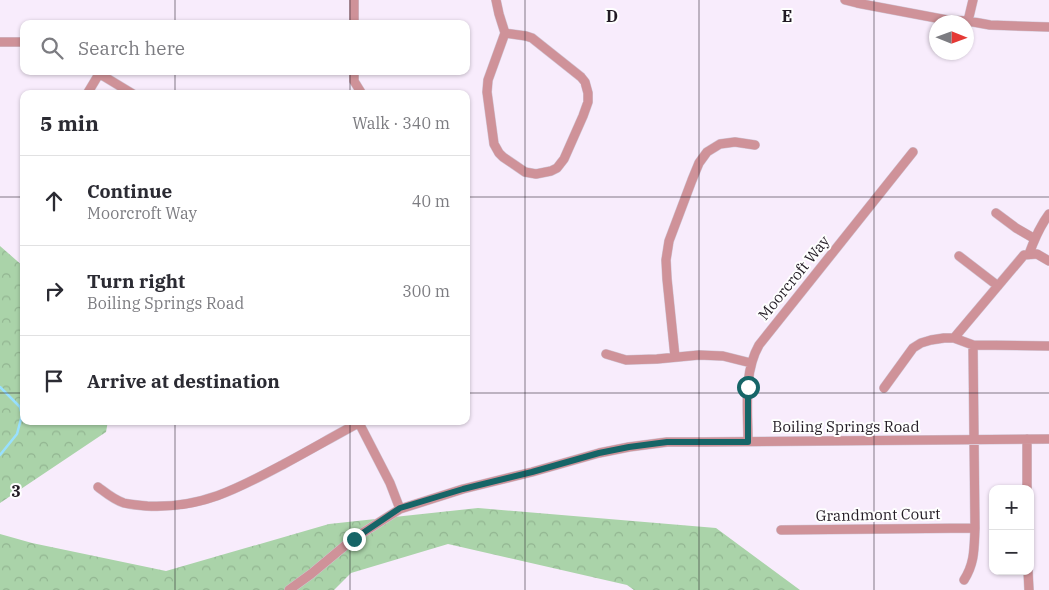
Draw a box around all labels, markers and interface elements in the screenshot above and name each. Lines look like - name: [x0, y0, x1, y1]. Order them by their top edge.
- text: D: [606, 6, 618, 26]
- text: E: [782, 6, 792, 26]
- north arrow: [929, 15, 974, 60]
- search box: [20, 20, 470, 75]
- icon: search: [38, 34, 66, 62]
- text: Search here: [78, 36, 185, 60]
- text: 5 min: [40, 109, 99, 137]
- text: Walk · 340 m: [352, 113, 450, 133]
- text: Continue: [87, 179, 172, 203]
- icon: ahead: [40, 187, 68, 215]
- text: 40 m: [412, 191, 450, 211]
- text: Moorcroft Way: [87, 203, 197, 223]
- street label: Moorcroft Way: [754, 232, 833, 324]
- text: Turn right: [87, 269, 185, 293]
- icon: right: [40, 277, 68, 305]
- text: 300 m: [402, 281, 450, 301]
- text: Boiling Springs Road: [87, 293, 244, 313]
- icon: arrive: [40, 367, 68, 395]
- text: Arrive at destination: [87, 369, 280, 393]
- route start: [737, 376, 760, 399]
- street label: Boiling Springs Road: [772, 417, 920, 436]
- text: 3: [11, 481, 21, 501]
- map controls: [989, 485, 1034, 575]
- button: +: [989, 485, 1034, 530]
- street label: Grandmont Court: [815, 504, 941, 525]
- route end: [343, 528, 366, 551]
- button: −: [989, 530, 1034, 575]

